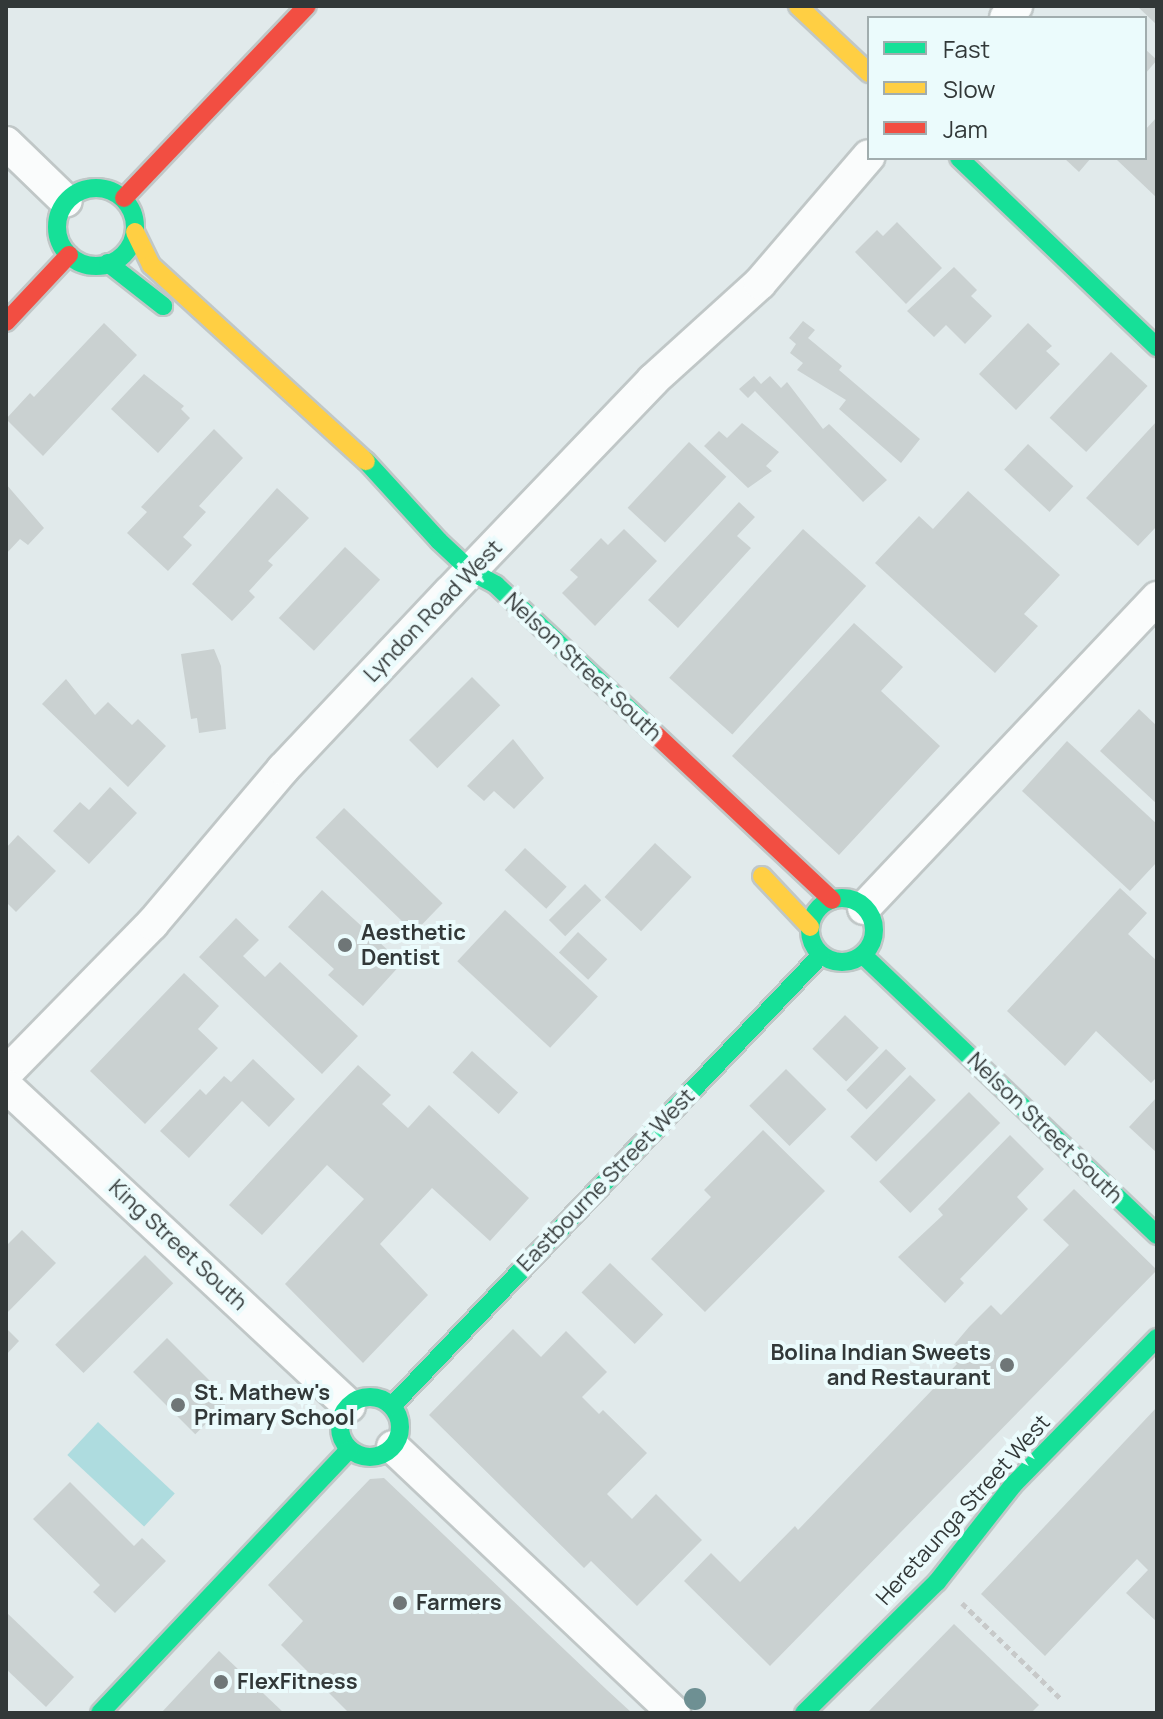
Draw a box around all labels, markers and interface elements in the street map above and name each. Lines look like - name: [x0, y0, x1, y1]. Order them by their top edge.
- legend: [867, 16, 1147, 160]
- text: Fast: [943, 32, 990, 65]
- text: Slow: [943, 72, 996, 105]
- text: Jam: [943, 112, 988, 145]
- street label: Lyndon Road West: [358, 534, 508, 688]
- street label: Nelson Street South: [499, 587, 667, 747]
- place label: Aesthetic Dentist: [361, 919, 466, 970]
- marker: Aesthetic Dentist: [336, 936, 354, 954]
- street label: Nelson Street South: [962, 1047, 1128, 1209]
- street label: Eastbourne Street West: [512, 1083, 700, 1277]
- street label: King Street South: [103, 1174, 253, 1316]
- place label: Bolina Indian Sweets and Restaurant: [770, 1339, 991, 1390]
- marker: Bolina Indian Sweets and Restaurant: [998, 1356, 1016, 1374]
- place label: St. Mathew's Primary School: [194, 1379, 355, 1430]
- marker: St. Mathew's Primary School: [169, 1396, 187, 1414]
- street label: Heretaunga Street West: [871, 1409, 1055, 1611]
- place label: Farmers: [416, 1590, 502, 1616]
- marker: Farmers: [391, 1594, 409, 1612]
- place label: FlexFitness: [237, 1669, 358, 1695]
- marker: FlexFitness: [212, 1673, 230, 1691]

